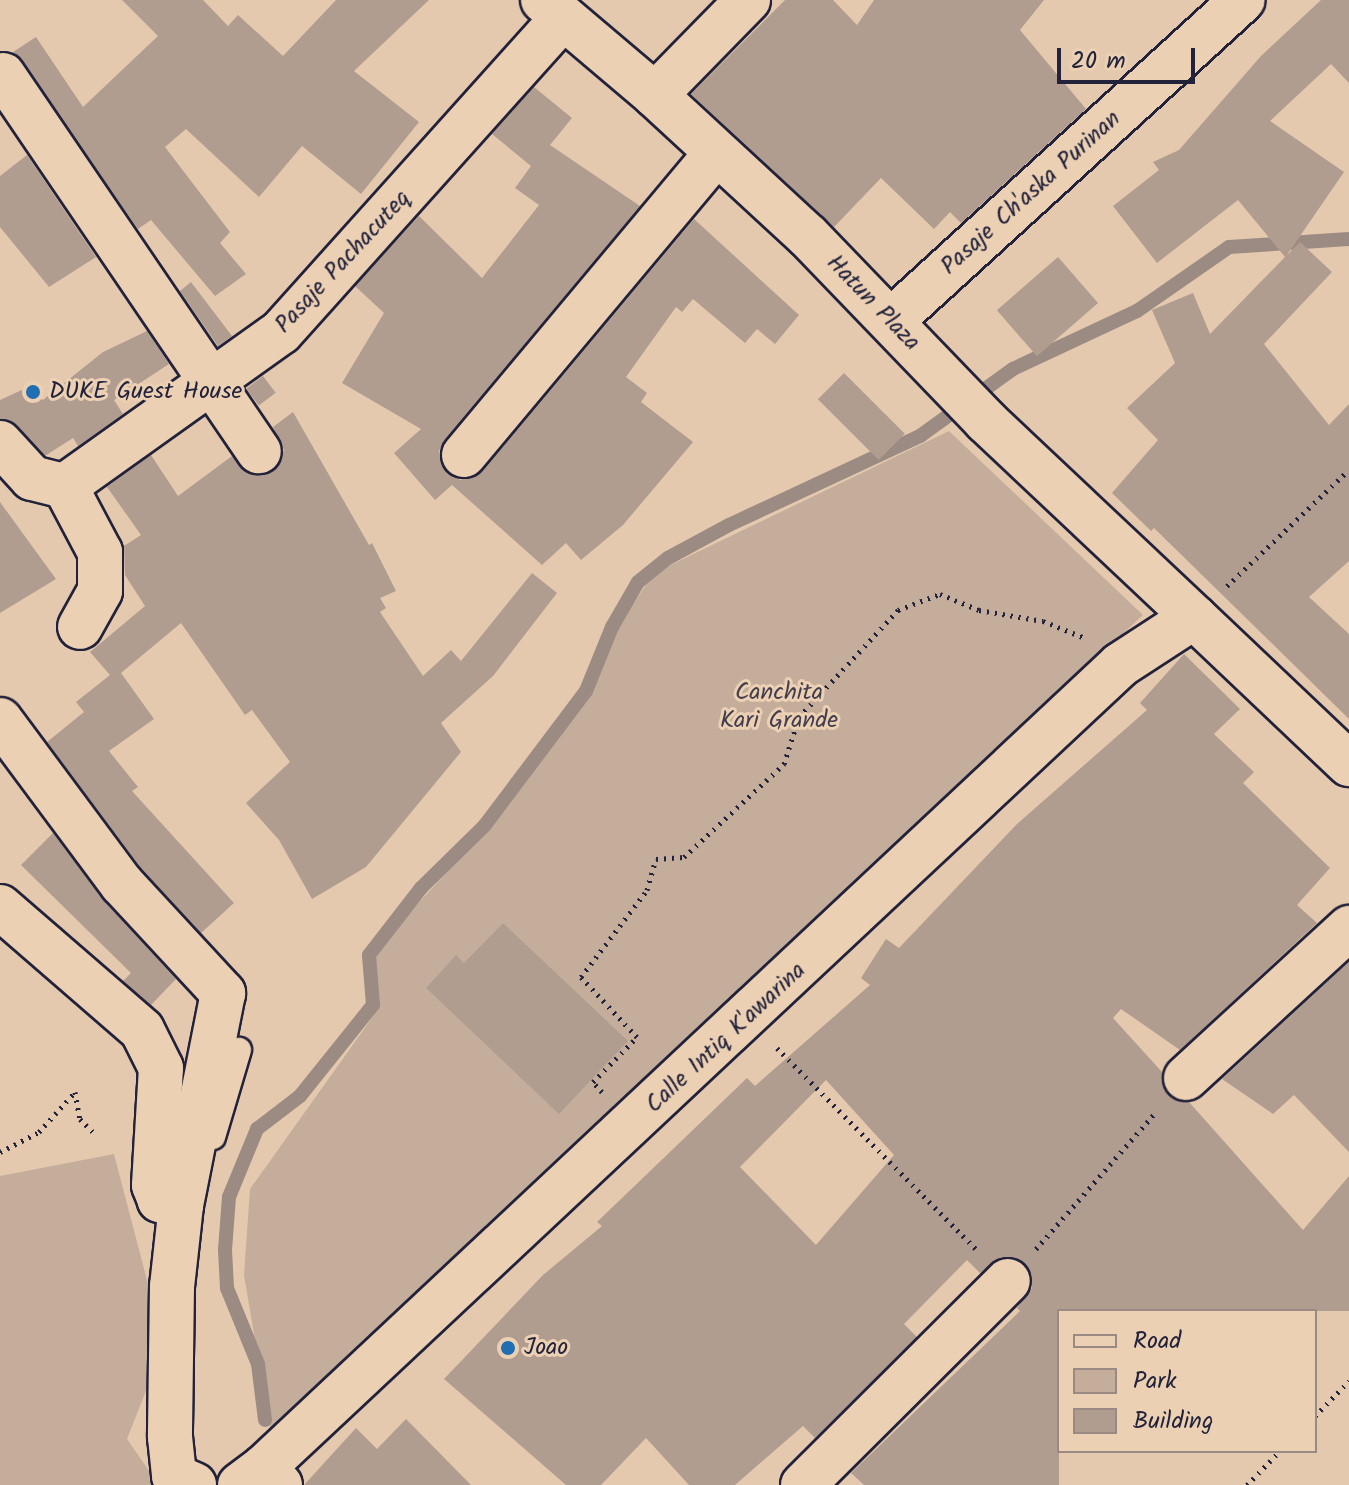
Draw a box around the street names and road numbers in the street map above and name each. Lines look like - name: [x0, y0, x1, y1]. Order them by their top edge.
- street label: Pasaje Ch'aska Purinan: [935, 105, 1127, 281]
- street label: Pasaje Pachacuteq: [269, 185, 417, 339]
- street label: Hatun Plaza: [820, 249, 926, 357]
- street label: Calle Intiq K'awarina: [640, 957, 812, 1119]

